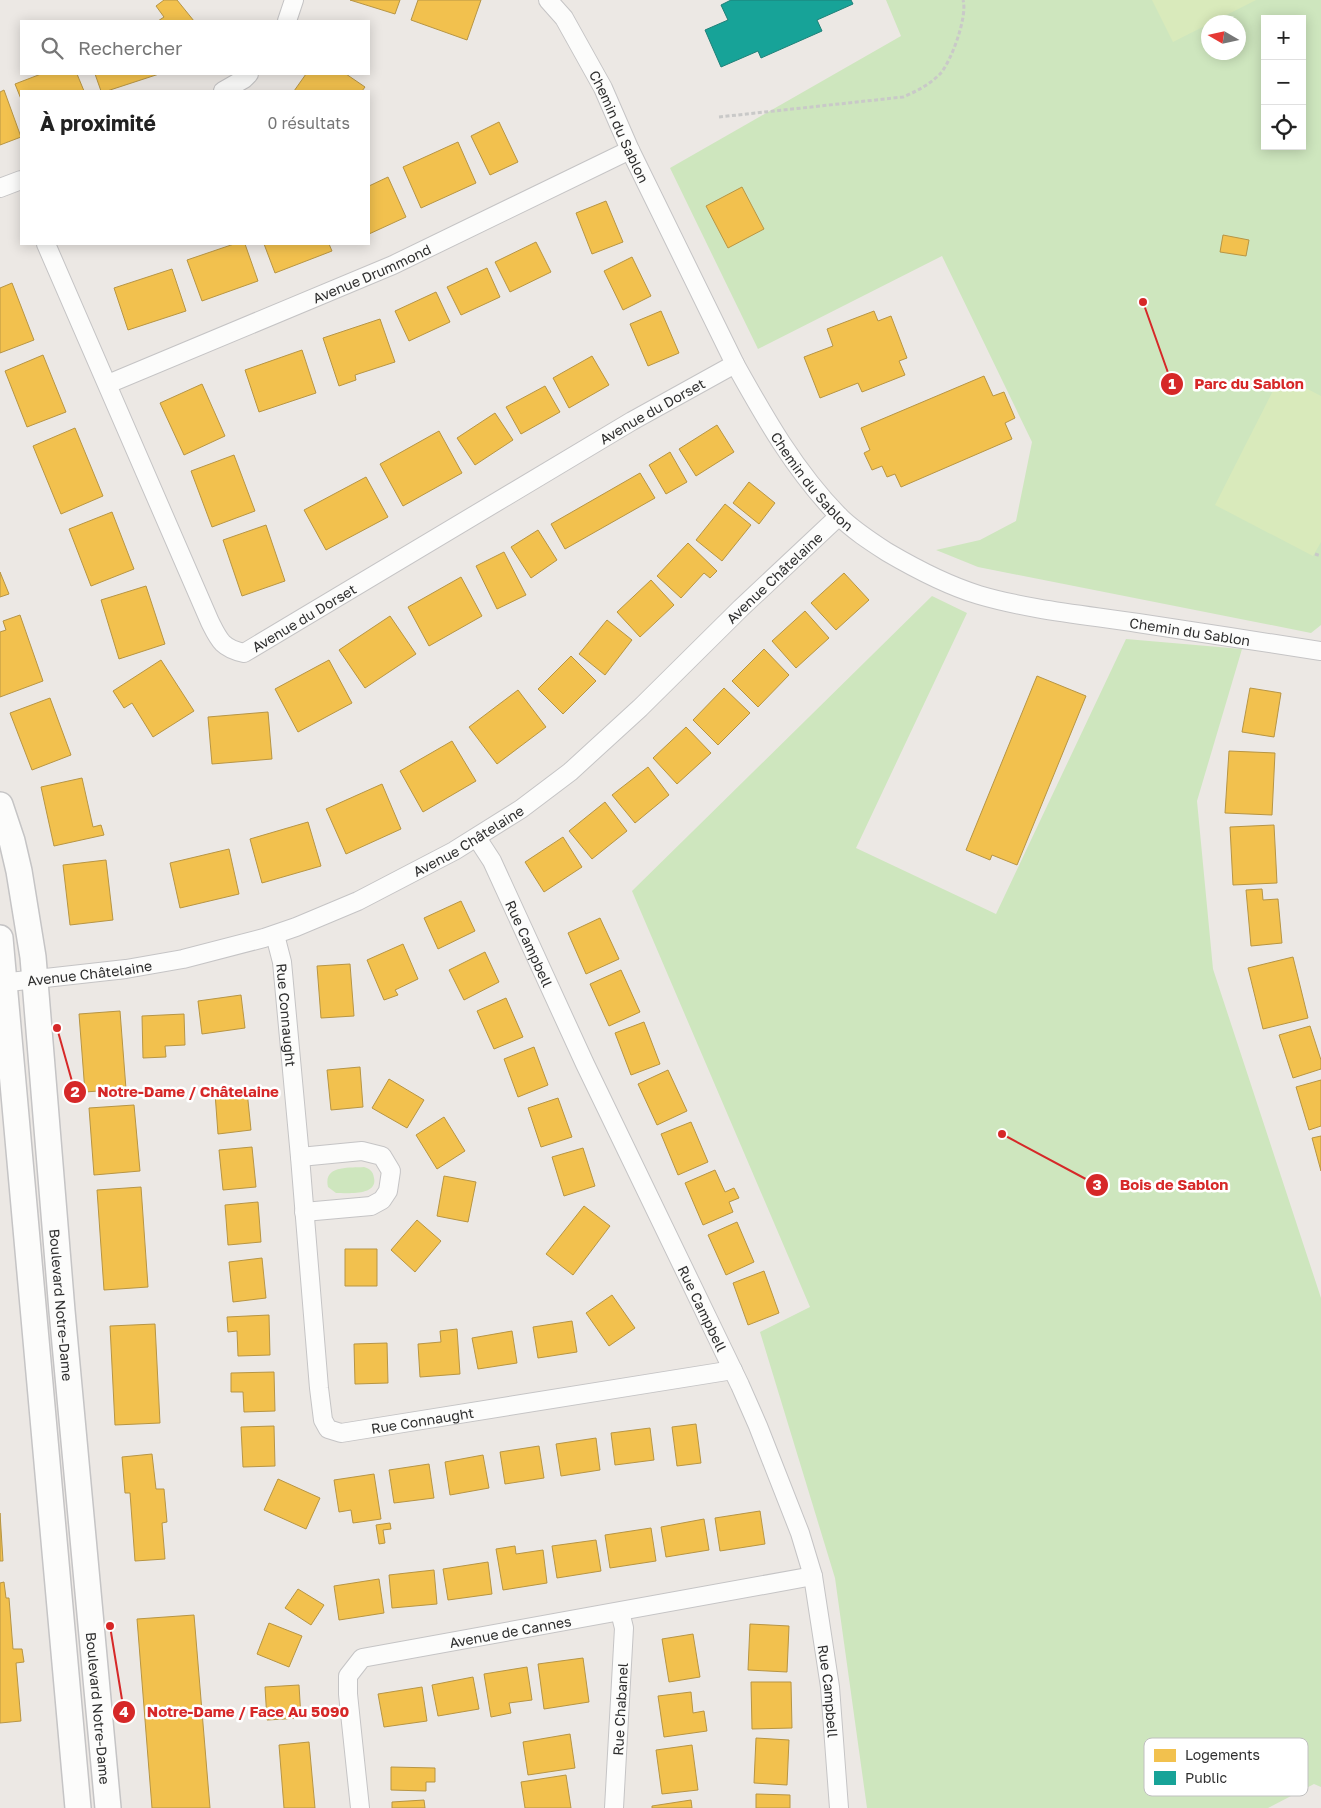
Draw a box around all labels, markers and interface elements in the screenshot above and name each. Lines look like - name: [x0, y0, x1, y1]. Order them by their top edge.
- north arrow: [1201, 15, 1246, 60]
- map controls: [1261, 15, 1306, 150]
- button: +: [1261, 15, 1306, 60]
- search box: [20, 20, 370, 75]
- icon: search: [38, 34, 66, 62]
- text: Rechercher: [78, 36, 183, 59]
- button: −: [1261, 60, 1306, 105]
- street label: Chemin du Sablon: [586, 67, 653, 185]
- button: locate: [1261, 105, 1306, 150]
- text: À proximité: [40, 110, 156, 136]
- text: 0 résultats: [268, 113, 350, 133]
- street label: Avenue Drummond: [310, 240, 433, 306]
- callout: Parc du Sablon: [1159, 369, 1314, 399]
- street label: Avenue du Dorset: [596, 374, 708, 447]
- text: 1: [1168, 374, 1176, 392]
- text: Parc du Sablon: [1194, 374, 1304, 392]
- street label: Chemin du Sablon: [768, 428, 857, 534]
- street label: Avenue Châtelaine: [722, 528, 825, 627]
- street label: Avenue du Dorset: [248, 580, 359, 655]
- street label: Chemin du Sablon: [1128, 613, 1252, 649]
- street label: Avenue Châtelaine: [410, 801, 526, 880]
- street label: Rue Campbell: [503, 897, 557, 989]
- street label: Avenue Châtelaine: [26, 956, 153, 988]
- street label: Rue Connaught: [274, 962, 300, 1067]
- callout: Notre-Dame / Châtelaine: [63, 1077, 289, 1107]
- text: 2: [70, 1082, 80, 1100]
- text: Notre-Dame / Châtelaine: [97, 1082, 279, 1100]
- callout: Bois de Sablon: [1084, 1170, 1238, 1200]
- text: 3: [1092, 1175, 1102, 1193]
- text: Bois de Sablon: [1120, 1175, 1228, 1193]
- street label: Boulevard Notre-Dame: [47, 1228, 77, 1382]
- street label: Rue Campbell: [675, 1262, 731, 1354]
- street label: Rue Connaught: [370, 1403, 475, 1437]
- street label: Avenue de Cannes: [448, 1612, 572, 1650]
- street label: Boulevard Notre-Dame: [83, 1631, 114, 1785]
- street label: Rue Campbell: [815, 1643, 842, 1738]
- street label: Rue Chabanel: [608, 1662, 631, 1756]
- callout: Notre-Dame / Face Au 5090: [112, 1697, 359, 1727]
- text: 4: [119, 1702, 129, 1720]
- text: Notre-Dame / Face Au 5090: [147, 1702, 349, 1720]
- legend: [1144, 1738, 1308, 1796]
- text: Logements: [1185, 1746, 1260, 1763]
- text: Public: [1185, 1769, 1227, 1786]

